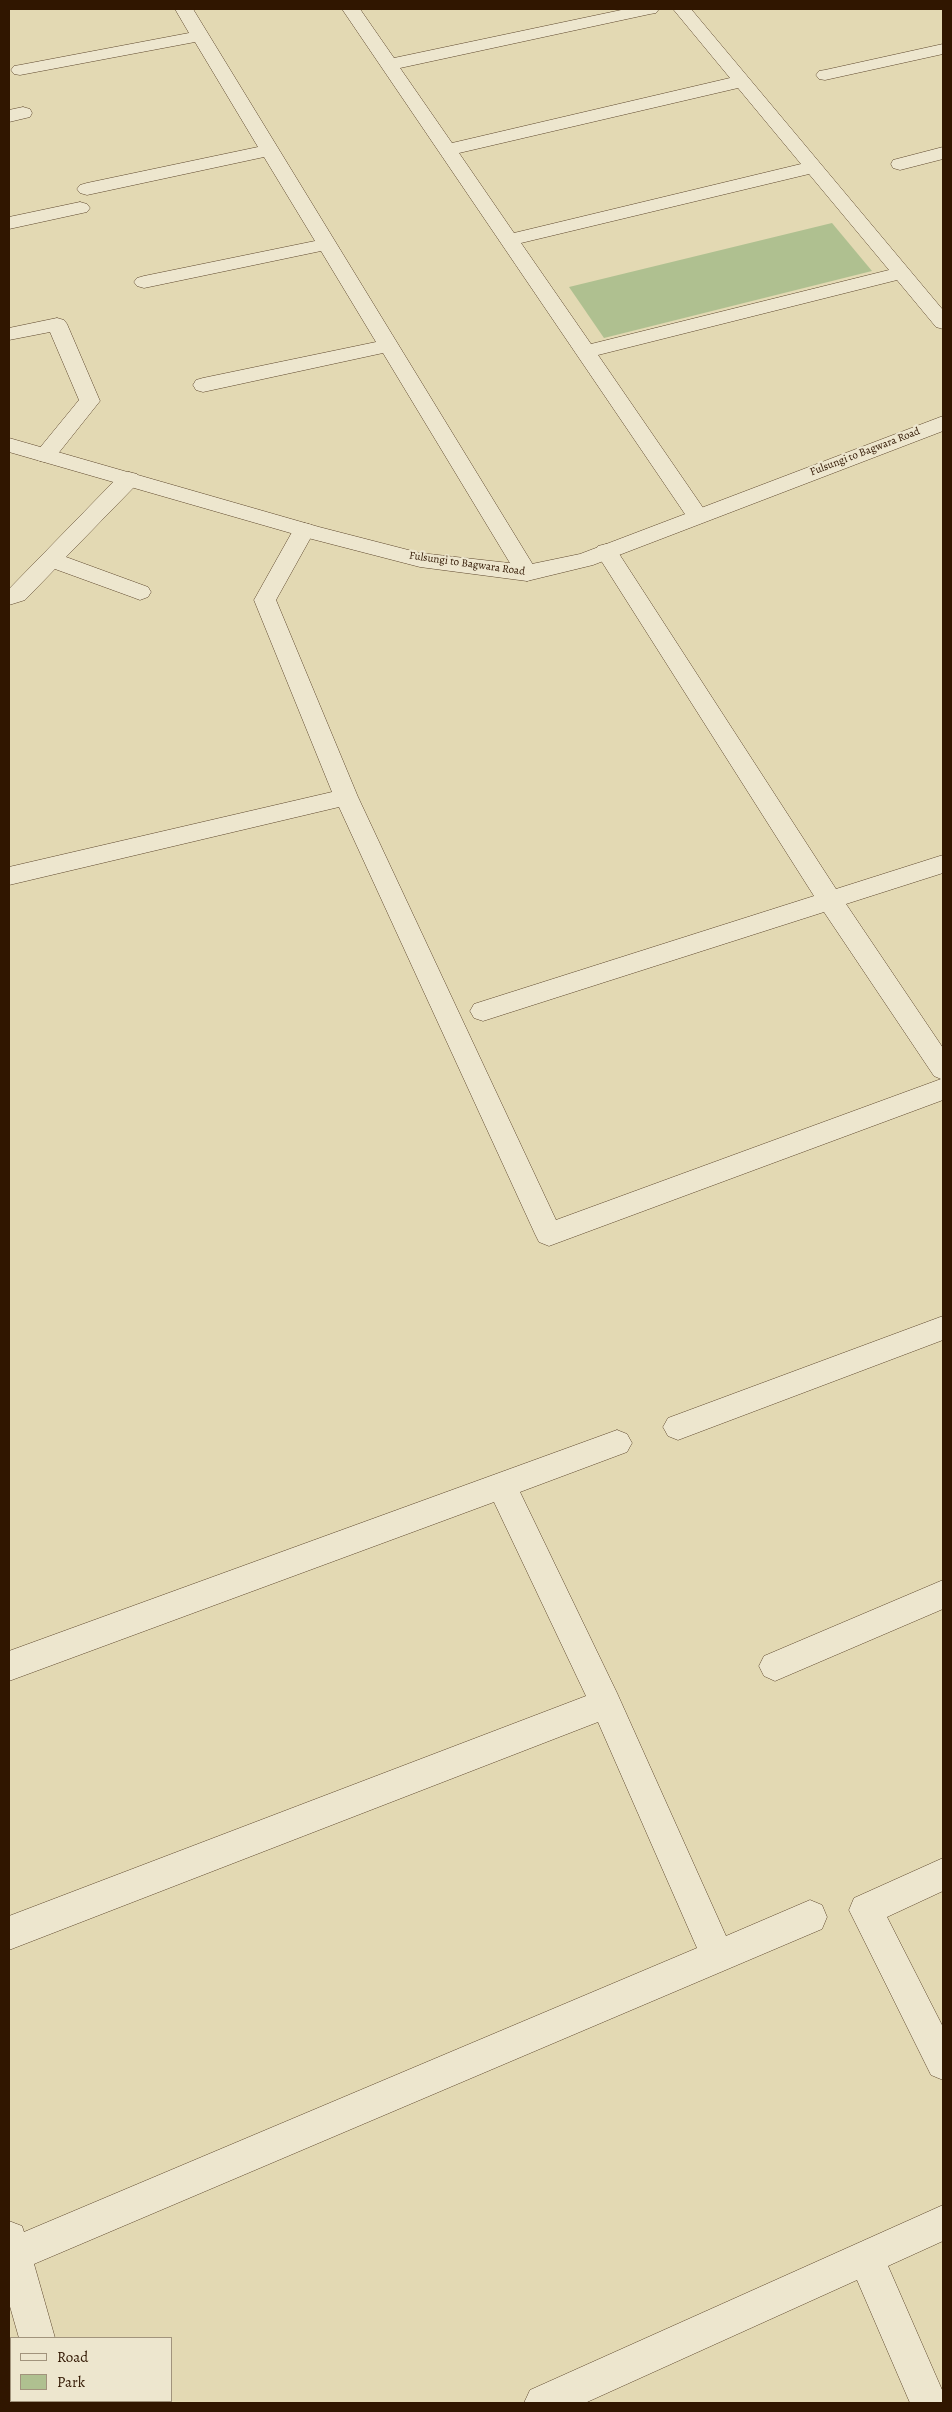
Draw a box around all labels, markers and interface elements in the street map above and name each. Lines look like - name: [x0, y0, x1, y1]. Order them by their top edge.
- street label: Fulsungi to Bagwara Road: [808, 425, 922, 479]
- street label: Fulsungi to Bagwara Road: [408, 549, 526, 579]
- legend: [10, 2337, 172, 2402]
- text: Road: [57, 2347, 88, 2367]
- text: Park: [57, 2372, 85, 2392]

